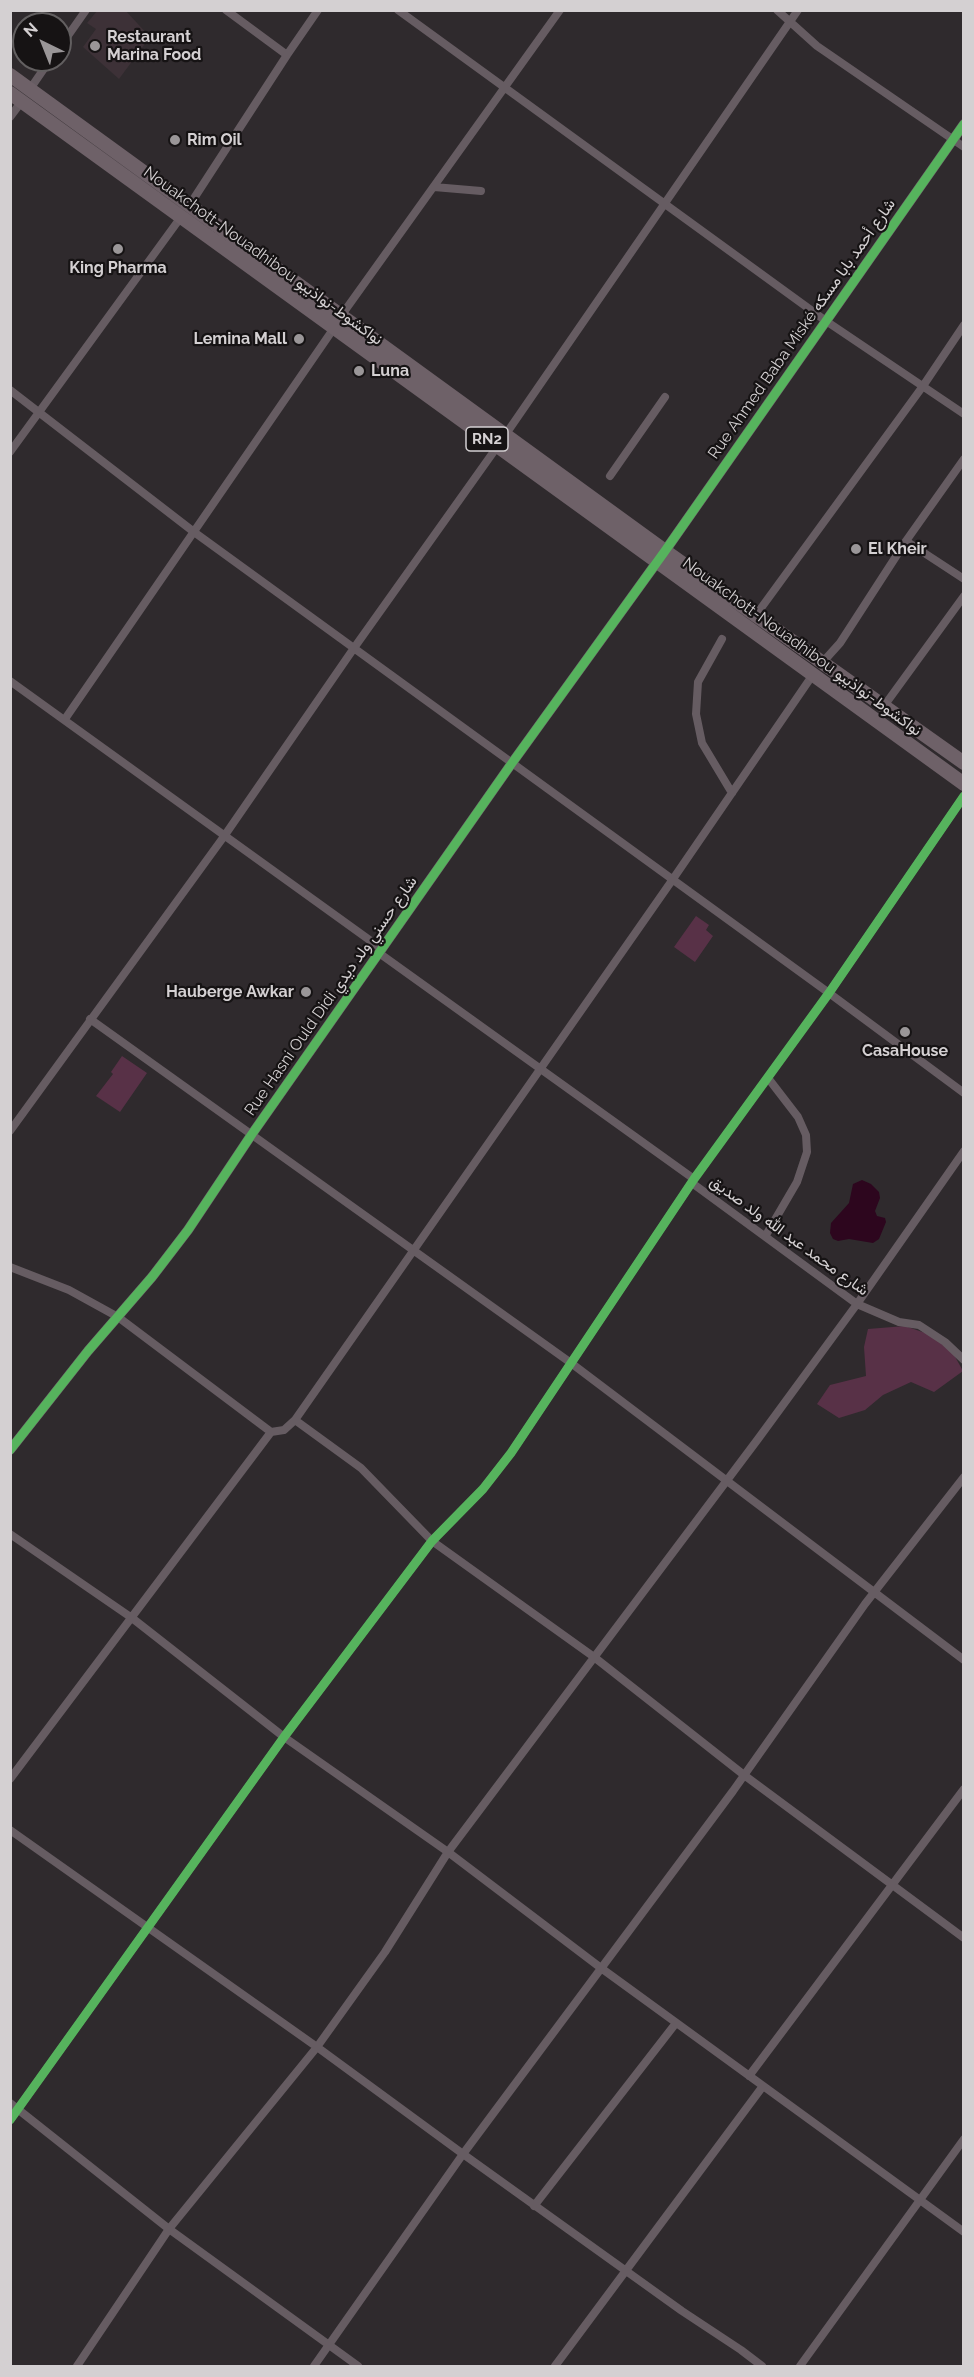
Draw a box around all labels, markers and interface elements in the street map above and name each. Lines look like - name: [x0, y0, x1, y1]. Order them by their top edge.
- north arrow: [12, 12, 72, 72]
- text: N: [20, 19, 42, 41]
- place label: Restaurant Marina Food: [107, 27, 201, 65]
- marker: Restaurant Marina Food: [88, 39, 102, 53]
- place label: Rim Oil: [187, 130, 242, 150]
- marker: Rim Oil: [168, 133, 182, 147]
- street label: Nouakchott-Nouadhibou نواكشوط-نواذيبو: [140, 163, 386, 349]
- street label: Rue Ahmed Baba Miské شارع أحمد بابا مسكه: [704, 195, 900, 463]
- marker: King Pharma: [111, 242, 125, 256]
- place label: King Pharma: [69, 258, 167, 278]
- place label: Lemina Mall: [193, 329, 287, 349]
- marker: Lemina Mall: [292, 332, 306, 346]
- place label: Luna: [371, 361, 409, 381]
- marker: Luna: [352, 364, 366, 378]
- road number: RN2: [466, 427, 508, 451]
- place label: El Kheir: [868, 539, 927, 559]
- marker: El Kheir: [849, 542, 863, 556]
- street label: Nouakchott-Nouadhibou نواكشوط-نواذيبو: [679, 554, 925, 740]
- street label: Rue Hasni Ould Didi شارع حسني ولد ديدي: [241, 873, 421, 1119]
- place label: Hauberge Awkar: [166, 982, 294, 1002]
- marker: Hauberge Awkar: [299, 985, 313, 999]
- marker: CasaHouse: [898, 1025, 912, 1039]
- place label: CasaHouse: [862, 1041, 948, 1061]
- street label: شارع محمد عبد الله ولد صديق: [706, 1172, 872, 1300]

